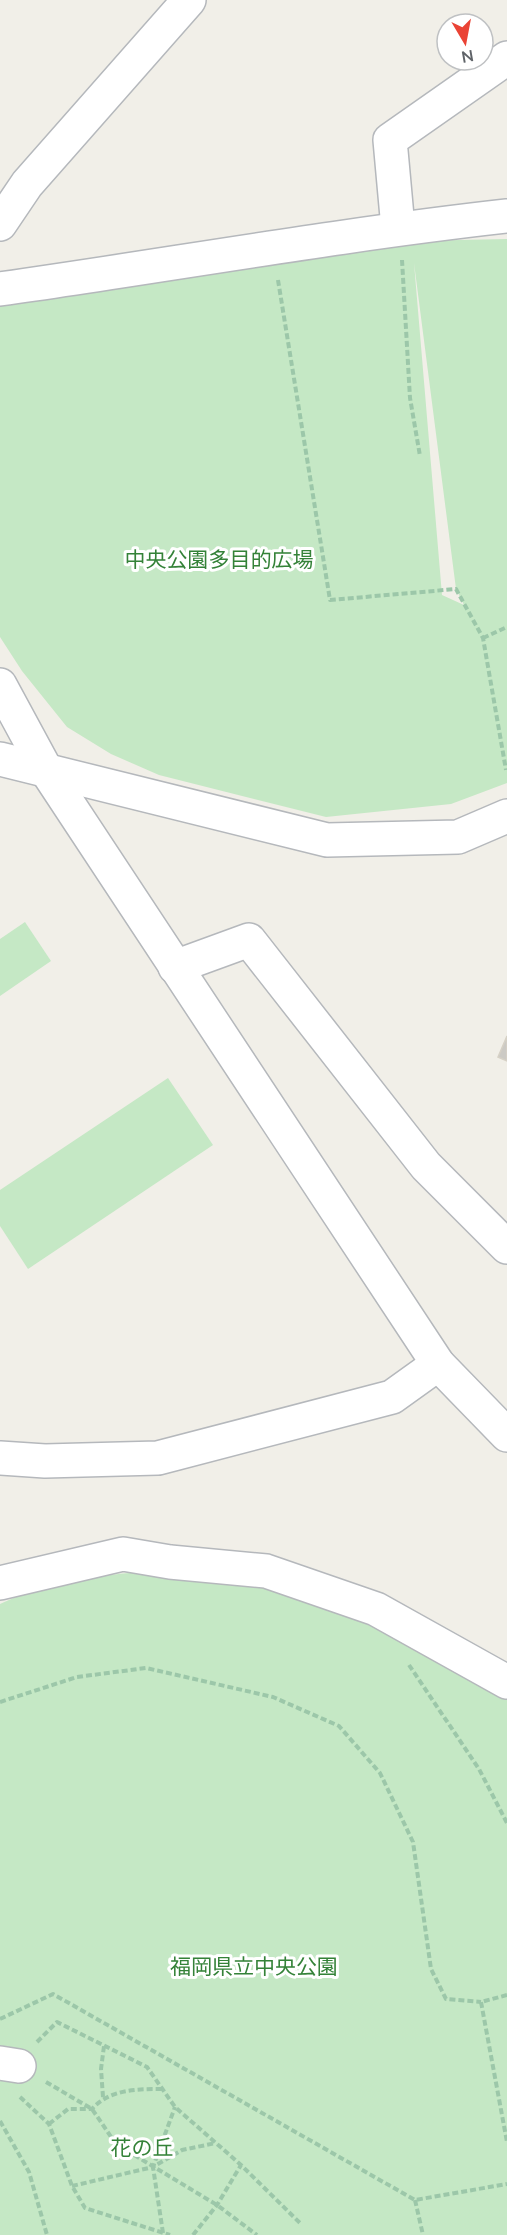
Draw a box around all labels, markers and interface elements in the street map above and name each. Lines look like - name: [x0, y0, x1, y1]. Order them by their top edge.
- north arrow: [435, 12, 495, 72]
- text: N: [460, 46, 475, 68]
- park label: 中央公園多目的広場: [125, 546, 314, 572]
- park label: 福岡県立中央公園: [170, 1953, 338, 1979]
- park label: 花の丘: [111, 2134, 174, 2160]

